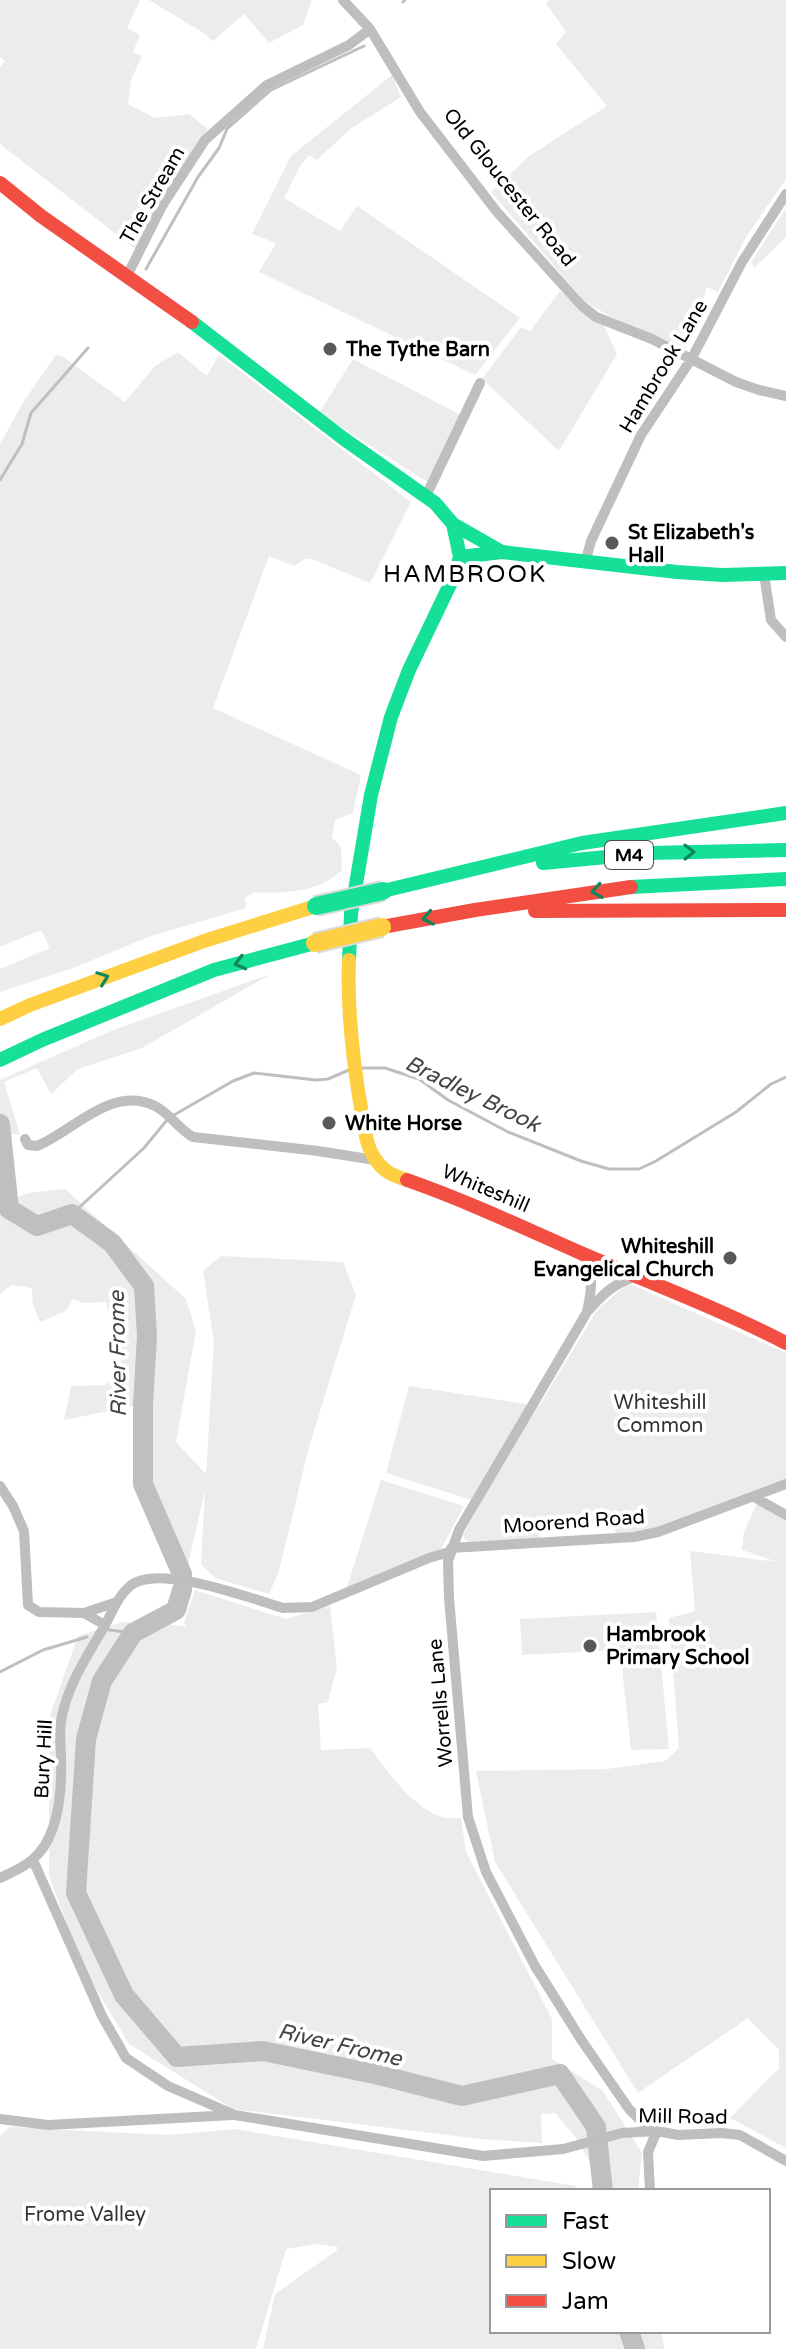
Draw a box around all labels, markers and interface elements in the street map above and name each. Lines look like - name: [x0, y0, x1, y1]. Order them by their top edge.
- street label: Old Gloucester Road: [438, 104, 580, 272]
- street label: The Stream: [115, 142, 190, 249]
- street label: Hambrook Lane: [615, 295, 713, 438]
- place label: The Tythe Barn: [345, 338, 490, 362]
- marker: The Tythe Barn: [321, 340, 339, 358]
- place label: St Elizabeth's Hall: [628, 521, 755, 568]
- marker: St Elizabeth's Hall: [603, 534, 621, 552]
- district label: HAMBROOK: [383, 560, 547, 589]
- road number: M4: [605, 841, 653, 869]
- one-way arrow: [683, 843, 696, 861]
- one-way arrow: [590, 882, 603, 899]
- one-way arrow: [421, 909, 435, 926]
- one-way arrow: [233, 954, 247, 971]
- one-way arrow: [95, 971, 109, 988]
- water label: Bradley Brook: [401, 1050, 546, 1139]
- place label: White Horse: [345, 1112, 462, 1136]
- marker: White Horse: [320, 1114, 338, 1132]
- street label: Whiteshill: [438, 1160, 533, 1218]
- place label: Whiteshill Evangelical Church: [533, 1235, 714, 1282]
- marker: Whiteshill Evangelical Church: [721, 1249, 739, 1267]
- water label: River Frome: [104, 1289, 132, 1417]
- park label: Whiteshill Common: [614, 1391, 706, 1438]
- street label: Moorend Road: [502, 1505, 646, 1539]
- place label: Hambrook Primary School: [606, 1623, 750, 1670]
- marker: Hambrook Primary School: [581, 1637, 599, 1655]
- street label: Worrells Lane: [423, 1638, 459, 1768]
- street label: Bury Hill: [30, 1719, 58, 1799]
- water label: River Frome: [275, 2018, 406, 2072]
- street label: Mill Road: [638, 2104, 728, 2130]
- legend: [490, 2189, 770, 2333]
- park label: Frome Valley: [24, 2203, 146, 2227]
- text: Fast: [562, 2207, 609, 2236]
- text: Slow: [562, 2247, 616, 2276]
- text: Jam: [562, 2287, 609, 2316]

